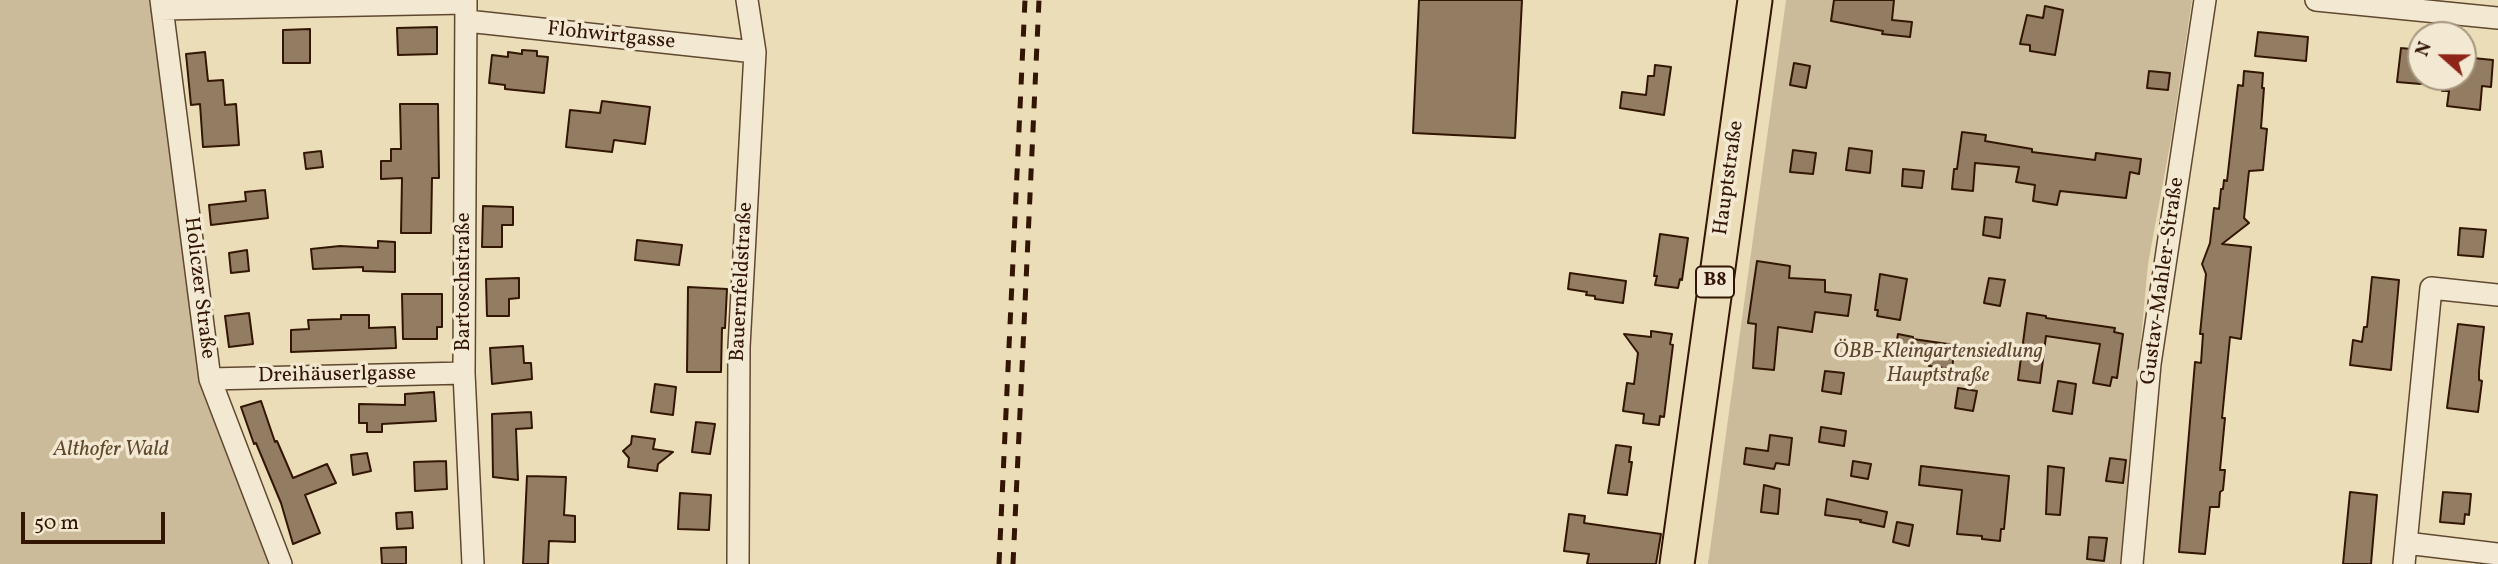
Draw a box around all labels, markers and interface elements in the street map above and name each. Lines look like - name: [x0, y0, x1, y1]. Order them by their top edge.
- street label: Flohwirtgasse: [546, 18, 676, 56]
- north arrow: [2407, 21, 2477, 91]
- text: N: [2410, 38, 2439, 60]
- street label: Hauptstraße: [1709, 119, 1751, 237]
- street label: Gustav-Mahler-Straße: [2137, 176, 2191, 386]
- street label: Bauernfeldstraße: [726, 201, 760, 363]
- street label: Bartoschstraße: [452, 212, 478, 352]
- street label: Holiczer Straße: [177, 216, 219, 360]
- road number: B8: [1696, 266, 1734, 298]
- park label: ÖBB-Kleingartensiedlung Hauptstraße: [1833, 340, 2043, 390]
- street label: Dreihäuserlgasse: [258, 362, 416, 390]
- park label: Althofer Wald: [53, 438, 169, 464]
- scale bar: [24, 498, 168, 542]
- text: 50 m: [34, 509, 79, 538]

